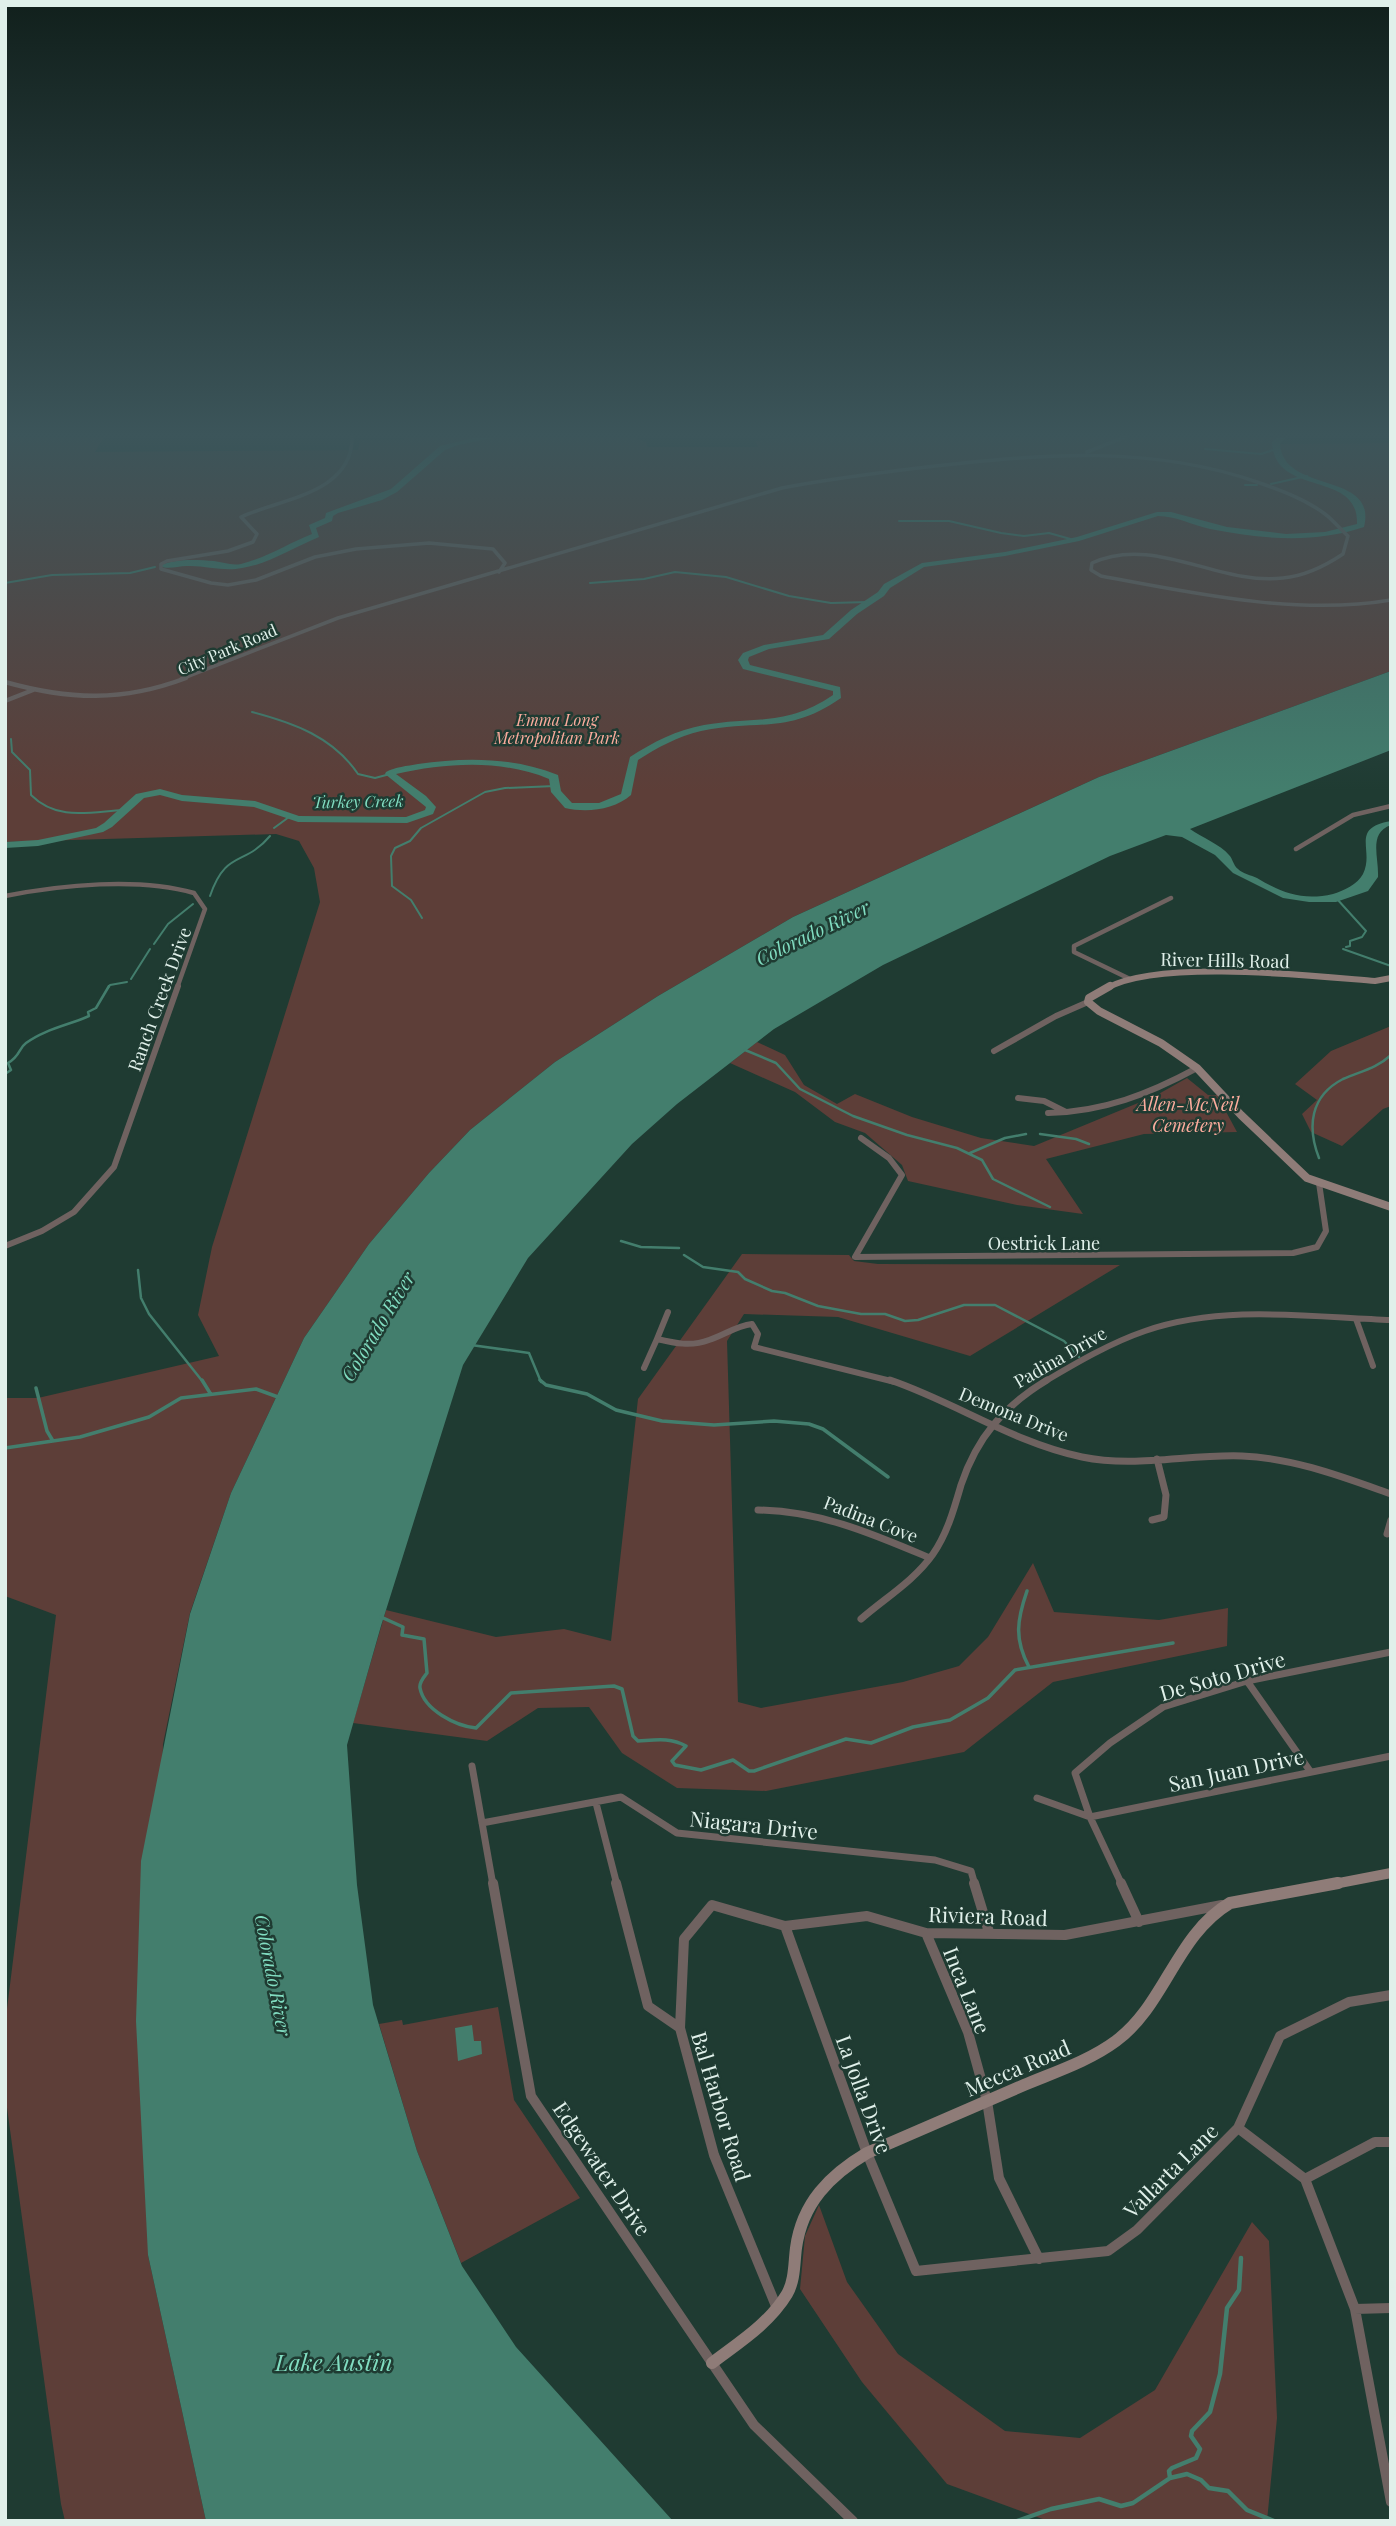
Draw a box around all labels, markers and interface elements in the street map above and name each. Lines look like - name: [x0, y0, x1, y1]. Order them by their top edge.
- street label: City Park Road: [174, 619, 280, 679]
- park label: Emma Long Metropolitan Park: [493, 709, 620, 748]
- water label: Turkey Creek: [312, 790, 404, 812]
- water label: Colorado River: [751, 893, 874, 971]
- street label: Ranch Creek Drive: [122, 924, 196, 1074]
- street label: River Hills Road: [1160, 947, 1290, 973]
- park label: Allen-McNeil Cemetery: [1135, 1092, 1240, 1137]
- street label: Oestrick Lane: [988, 1231, 1100, 1255]
- water label: Colorado River: [334, 1266, 420, 1386]
- street label: Padina Drive: [1009, 1321, 1111, 1393]
- street label: Demona Drive: [956, 1381, 1072, 1447]
- street label: Padina Cove: [821, 1490, 921, 1548]
- street label: De Soto Drive: [1156, 1644, 1288, 1706]
- street label: San Juan Drive: [1166, 1741, 1306, 1797]
- street label: Niagara Drive: [689, 1803, 819, 1845]
- street label: Riviera Road: [928, 1899, 1048, 1931]
- water label: Colorado River: [249, 1912, 299, 2039]
- street label: Inca Lane: [938, 1942, 998, 2038]
- street label: Bal Harbor Road: [686, 2028, 758, 2184]
- street label: La Jolla Drive: [831, 2031, 899, 2157]
- street label: Mecca Road: [960, 2032, 1074, 2102]
- street label: Edgewater Drive: [548, 2095, 658, 2241]
- street label: Vallarta Lane: [1116, 2117, 1223, 2224]
- water label: Lake Austin: [274, 2346, 393, 2377]

